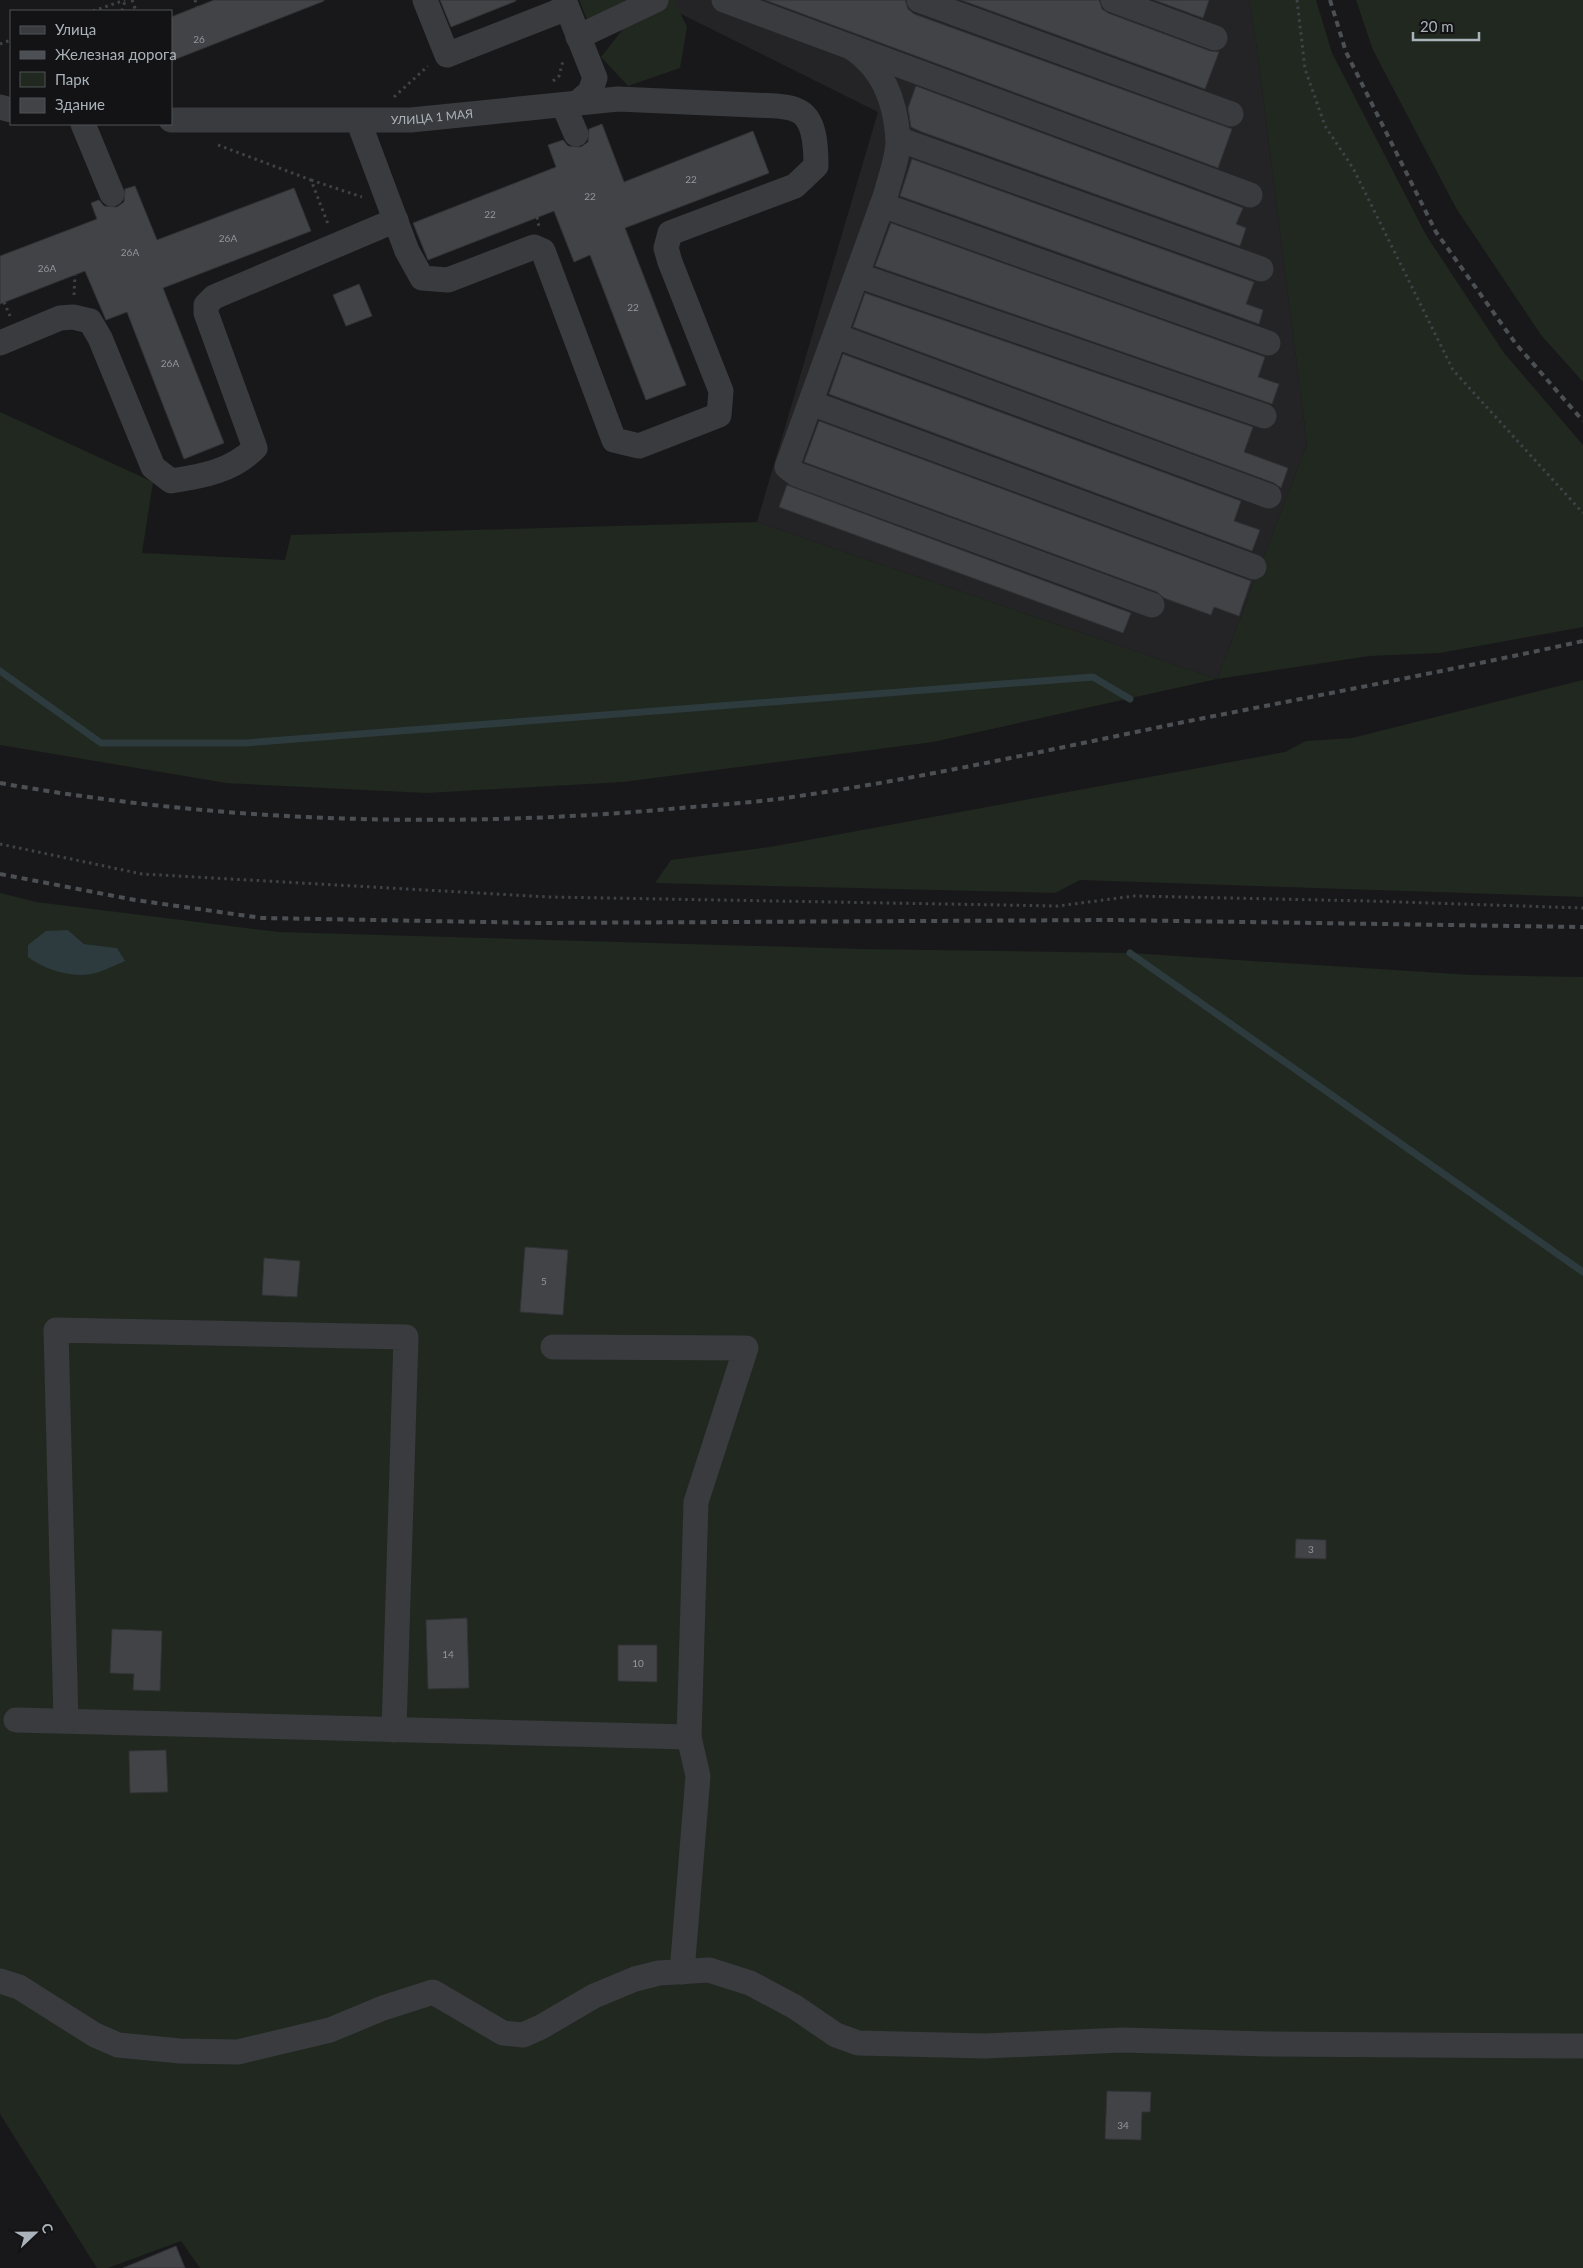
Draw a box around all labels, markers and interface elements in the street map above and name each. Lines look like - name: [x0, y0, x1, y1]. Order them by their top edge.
- legend: [10, 10, 172, 125]
- scale bar: [1413, 10, 1479, 42]
- text: 20 m: [1420, 17, 1454, 35]
- text: Улица: [55, 20, 96, 38]
- house number: 26: [193, 33, 205, 45]
- text: Железная дорога: [55, 45, 177, 63]
- text: Парк: [55, 70, 90, 88]
- text: Здание: [55, 95, 105, 113]
- street label: УЛИЦА 1 МАЯ: [391, 106, 474, 127]
- house number: 22: [685, 173, 697, 185]
- house number: 22: [584, 190, 596, 202]
- house number: 22: [484, 208, 496, 220]
- house number: 26А: [219, 232, 237, 244]
- house number: 26А: [121, 246, 139, 258]
- house number: 26А: [38, 262, 56, 274]
- house number: 22: [627, 301, 639, 313]
- house number: 26А: [161, 357, 179, 369]
- house number: 5: [541, 1275, 547, 1287]
- house number: 3: [1308, 1543, 1314, 1555]
- house number: 14: [442, 1648, 454, 1660]
- house number: 10: [632, 1657, 644, 1669]
- house number: 34: [1117, 2119, 1129, 2131]
- north arrow: [10, 2208, 60, 2258]
- text: С: [38, 2220, 57, 2236]

